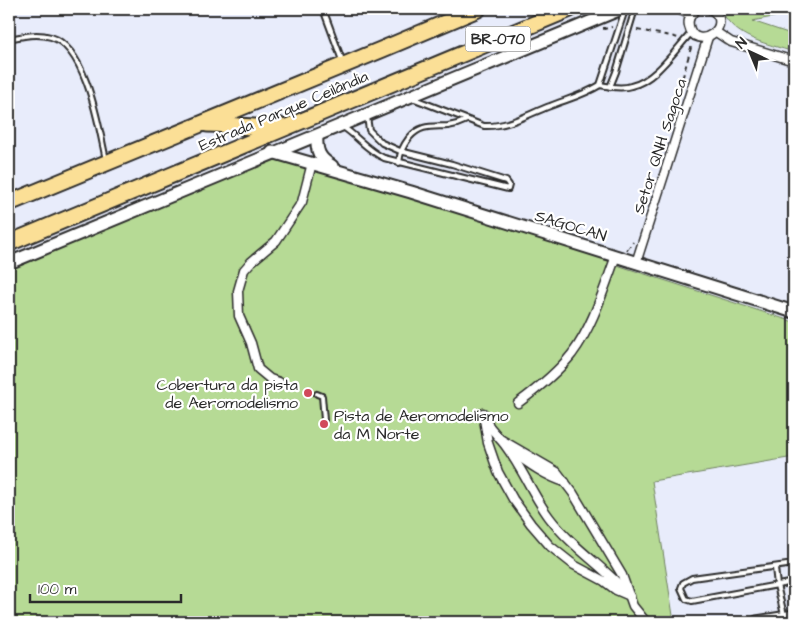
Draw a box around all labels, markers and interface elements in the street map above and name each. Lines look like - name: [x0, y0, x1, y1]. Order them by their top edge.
- road number: BR-070: [466, 26, 530, 52]
- north arrow: [726, 28, 776, 78]
- text: N: [732, 33, 752, 54]
- street label: Estrada Parque Ceilândia: [195, 65, 371, 157]
- street label: Setor QNH Sagoca: [628, 76, 693, 217]
- street label: SAGOCAN: [532, 205, 609, 247]
- place label: Cobertura da pista de Aeromodelismo: [157, 374, 298, 414]
- marker: Cobertura da pista de Aeromodelismo: [302, 387, 314, 399]
- place label: Pista de Aeromodelismo da M Norte: [334, 405, 508, 445]
- marker: Pista de Aeromodelismo da M Norte: [318, 418, 330, 430]
- scale bar: [30, 571, 181, 603]
- text: 100 m: [38, 579, 77, 600]

